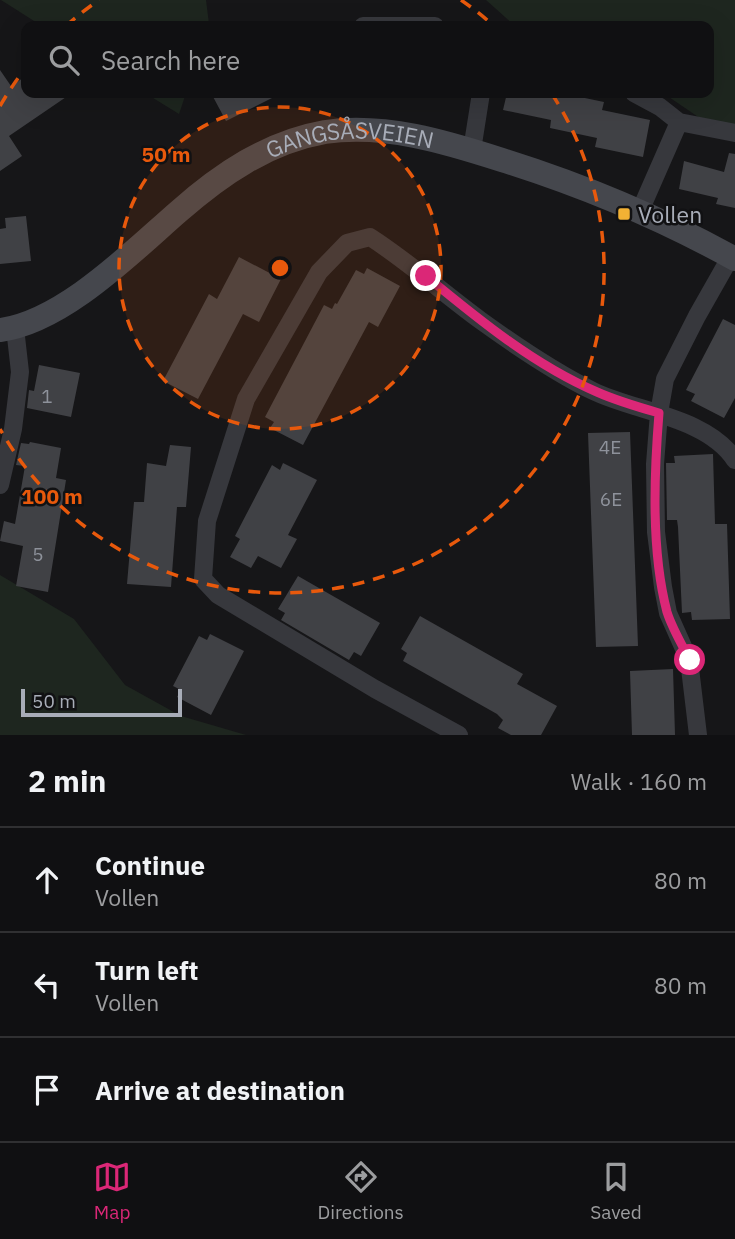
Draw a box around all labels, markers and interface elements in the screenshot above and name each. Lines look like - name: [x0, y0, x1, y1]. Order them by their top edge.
- search box: [21, 21, 714, 98]
- icon: search: [45, 41, 83, 79]
- text: Search here: [101, 43, 240, 77]
- street label: GANGSÅSVEIEN: [261, 115, 437, 164]
- text: 50 m: [142, 140, 190, 168]
- place label: Vollen: [638, 199, 702, 229]
- marker: Vollen: [616, 206, 632, 222]
- centre of rings: [268, 256, 292, 280]
- route end: [410, 260, 441, 291]
- house number: 1: [41, 384, 53, 408]
- house number: 4E: [599, 435, 621, 459]
- text: 100 m: [21, 482, 83, 510]
- house number: 6E: [600, 487, 622, 511]
- house number: 5: [32, 542, 44, 566]
- route start: [674, 644, 705, 675]
- scale bar: [21, 686, 182, 718]
- text: 50 m: [32, 689, 76, 713]
- text: 2 min: [28, 761, 106, 800]
- text: Walk · 160 m: [571, 766, 707, 796]
- text: Continue: [95, 848, 205, 882]
- icon: ahead: [28, 861, 66, 899]
- text: 80 m: [654, 865, 707, 895]
- text: Vollen: [95, 882, 159, 912]
- text: Turn left: [95, 953, 198, 987]
- icon: left: [28, 966, 66, 1004]
- text: 80 m: [654, 970, 707, 1000]
- text: Vollen: [95, 987, 159, 1017]
- icon: arrive: [28, 1071, 66, 1109]
- text: Arrive at destination: [95, 1073, 345, 1107]
- tab: Map: [93, 1158, 131, 1224]
- tab: Directions: [317, 1158, 404, 1224]
- tab: Saved: [590, 1158, 642, 1224]

